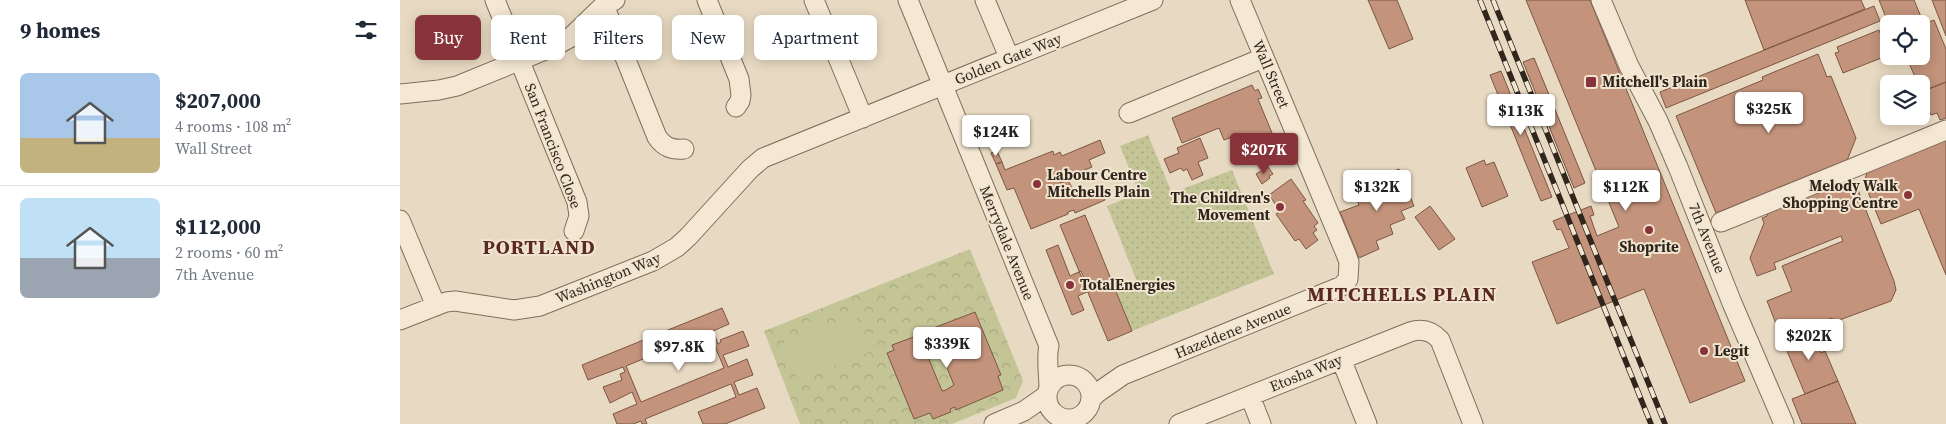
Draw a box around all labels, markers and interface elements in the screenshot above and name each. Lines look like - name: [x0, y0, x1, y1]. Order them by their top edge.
- chip: Buy: [415, 15, 481, 60]
- chip: Rent: [491, 15, 565, 60]
- chip: Filters: [575, 15, 662, 60]
- chip: New: [672, 15, 744, 60]
- chip: Apartment: [754, 15, 877, 60]
- map controls: [1880, 15, 1930, 125]
- button: locate: [1880, 15, 1930, 65]
- text: 9 homes: [20, 16, 100, 45]
- icon: filters: [352, 16, 380, 44]
- street label: Golden Gate Way: [951, 27, 1065, 90]
- street label: Wall Street: [1248, 36, 1295, 111]
- place label: Mitchell's Plain: [1602, 71, 1708, 92]
- marker: Mitchell's Plain: [1584, 75, 1598, 89]
- button: layers: [1880, 75, 1930, 125]
- street label: San Francisco Close: [520, 80, 587, 212]
- text: $207,000: [175, 86, 261, 115]
- pin: $325K: [1734, 92, 1804, 134]
- icon: home: [60, 93, 120, 153]
- pin: $113K: [1486, 94, 1556, 136]
- text: $325K: [1746, 97, 1792, 119]
- text: $113K: [1498, 99, 1544, 121]
- pin: $124K: [961, 114, 1031, 157]
- text: 4 rooms · 108 m²: [175, 115, 291, 137]
- text: $124K: [973, 120, 1019, 142]
- pin: $207K: [1229, 132, 1299, 175]
- text: Wall Street: [175, 137, 252, 159]
- text: $207K: [1241, 138, 1287, 160]
- place label: Labour Centre Mitchells Plain: [1047, 164, 1150, 202]
- pin: $132K: [1342, 170, 1412, 212]
- pin: $112K: [1591, 170, 1661, 212]
- text: $132K: [1354, 175, 1400, 197]
- text: $112K: [1603, 175, 1649, 197]
- place label: Melody Walk Shopping Centre: [1783, 175, 1898, 213]
- marker: Labour Centre Mitchells Plain: [1031, 178, 1043, 190]
- street label: Merrydale Avenue: [975, 182, 1040, 304]
- place label: The Children's Movement: [1171, 187, 1271, 225]
- marker: Melody Walk Shopping Centre: [1902, 189, 1914, 201]
- street label: 7th Avenue: [1684, 200, 1731, 276]
- marker: The Children's Movement: [1274, 201, 1286, 213]
- text: $112,000: [175, 212, 261, 241]
- icon: home: [60, 218, 120, 278]
- marker: Shoprite: [1643, 224, 1655, 236]
- district label: PORTLAND: [482, 233, 596, 261]
- place label: Shoprite: [1619, 236, 1679, 257]
- text: 2 rooms · 60 m²: [175, 241, 283, 263]
- street label: Washington Way: [552, 247, 664, 308]
- text: 7th Avenue: [175, 263, 254, 285]
- place label: TotalEnergies: [1080, 274, 1175, 295]
- marker: TotalEnergies: [1064, 279, 1076, 291]
- district label: MITCHELLS PLAIN: [1307, 280, 1497, 308]
- street label: Hazeldene Avenue: [1172, 298, 1294, 363]
- pin: $202K: [1774, 318, 1844, 361]
- text: $202K: [1786, 324, 1832, 346]
- pin: $339K: [912, 326, 982, 369]
- pin: $97.8K: [638, 330, 720, 372]
- text: $339K: [924, 332, 970, 354]
- text: $97.8K: [654, 335, 704, 357]
- place label: Legit: [1714, 340, 1749, 361]
- marker: Legit: [1698, 345, 1710, 357]
- street label: Etosha Way: [1266, 348, 1346, 397]

